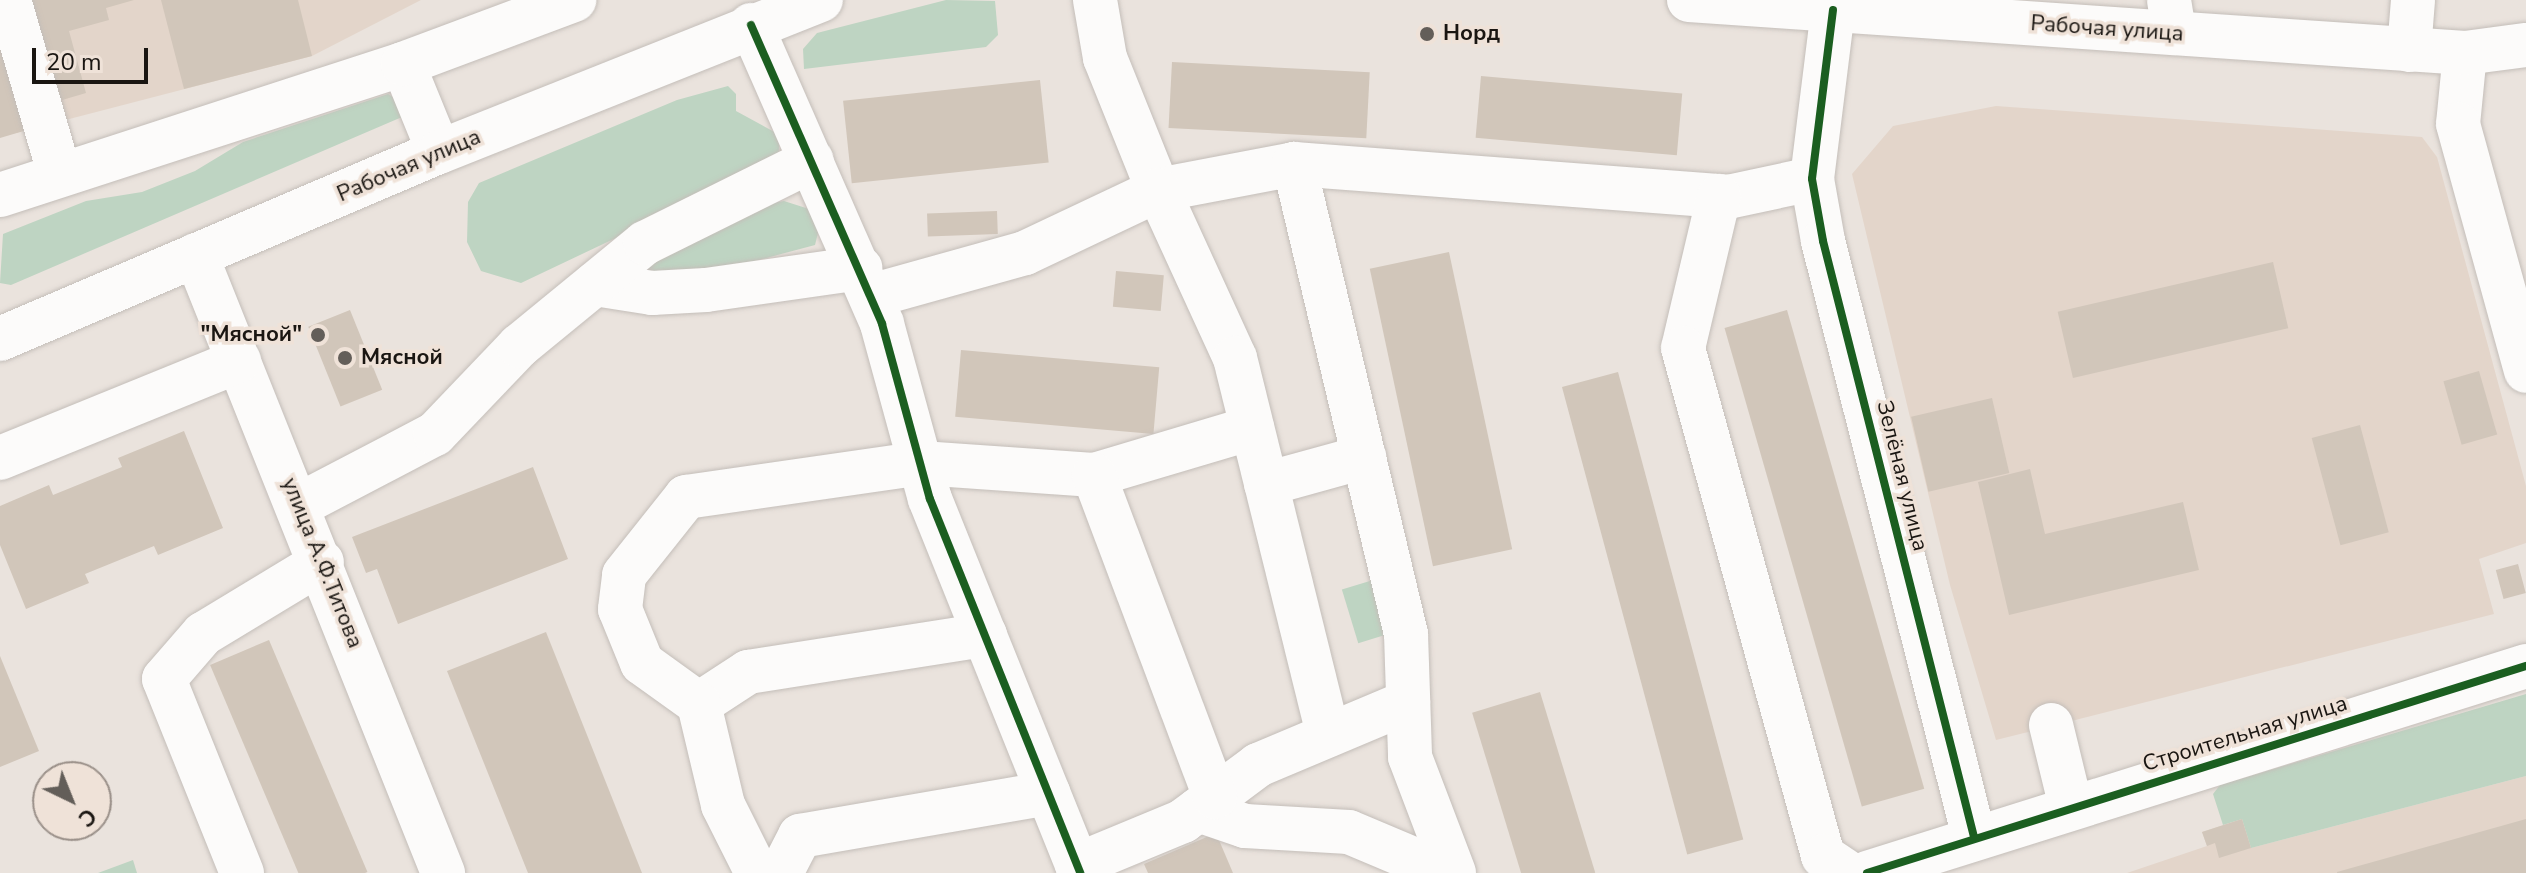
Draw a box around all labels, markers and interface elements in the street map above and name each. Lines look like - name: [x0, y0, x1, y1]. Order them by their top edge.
- street label: Рабочая улица: [2030, 10, 2184, 48]
- place label: Норд: [1443, 21, 1500, 47]
- marker: Норд: [1418, 25, 1436, 43]
- scale bar: [36, 32, 152, 82]
- text: 20 m: [46, 46, 102, 78]
- street label: Рабочая улица: [333, 124, 485, 208]
- place label: "Мясной": [201, 322, 302, 348]
- marker: "Мясной": [309, 326, 327, 344]
- place label: Мясной: [361, 345, 443, 371]
- marker: Мясной: [336, 349, 354, 367]
- street label: Зелёная улица: [1871, 398, 1933, 554]
- street label: улица А.Ф.Титова: [276, 474, 368, 652]
- street label: Строительная улица: [2139, 690, 2351, 778]
- north arrow: [32, 761, 112, 841]
- text: С: [71, 801, 103, 833]

